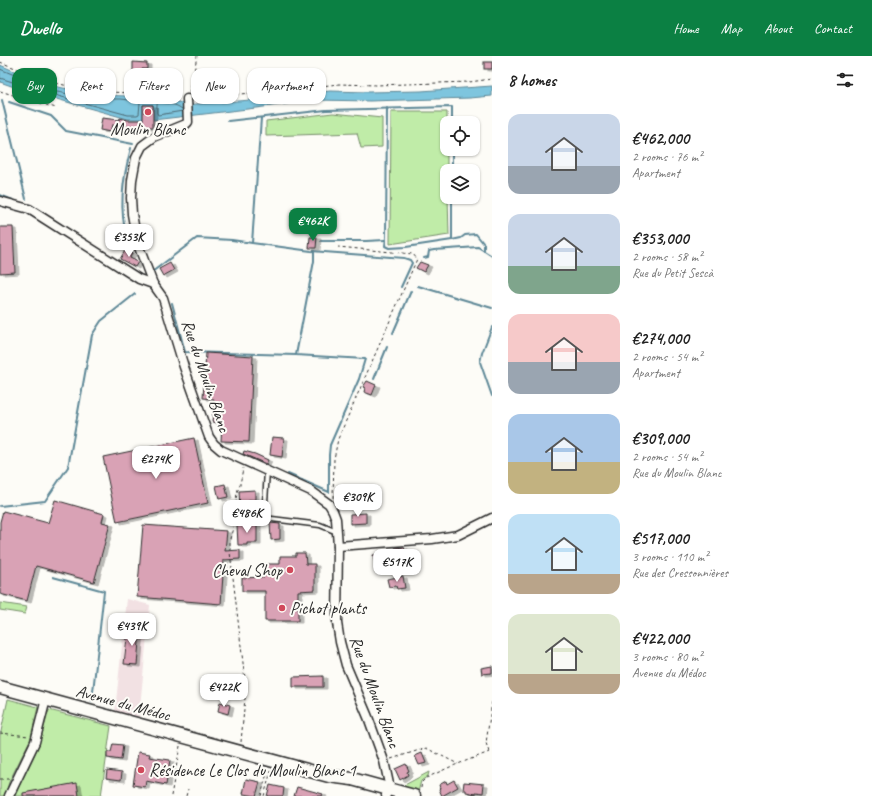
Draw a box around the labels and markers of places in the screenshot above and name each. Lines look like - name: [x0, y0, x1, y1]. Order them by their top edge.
- marker: Moulin Blanc: [143, 107, 153, 117]
- place label: Moulin Blanc: [110, 119, 187, 140]
- pin: €462K: [285, 208, 341, 242]
- pin: €353K: [101, 224, 157, 258]
- pin: €274K: [128, 446, 184, 480]
- pin: €309K: [330, 484, 386, 518]
- pin: €486K: [219, 500, 275, 534]
- pin: €517K: [369, 549, 425, 583]
- place label: Cheval Shop: [212, 560, 284, 581]
- marker: Cheval Shop: [285, 565, 295, 575]
- place label: Pichot plants: [290, 598, 367, 619]
- marker: Pichot plants: [277, 603, 287, 613]
- pin: €439K: [104, 613, 160, 647]
- pin: €422K: [196, 674, 252, 708]
- place label: Résidence Le Clos du Moulin Blanc 1: [149, 760, 357, 781]
- marker: Résidence Le Clos du Moulin Blanc 1: [136, 765, 146, 775]

